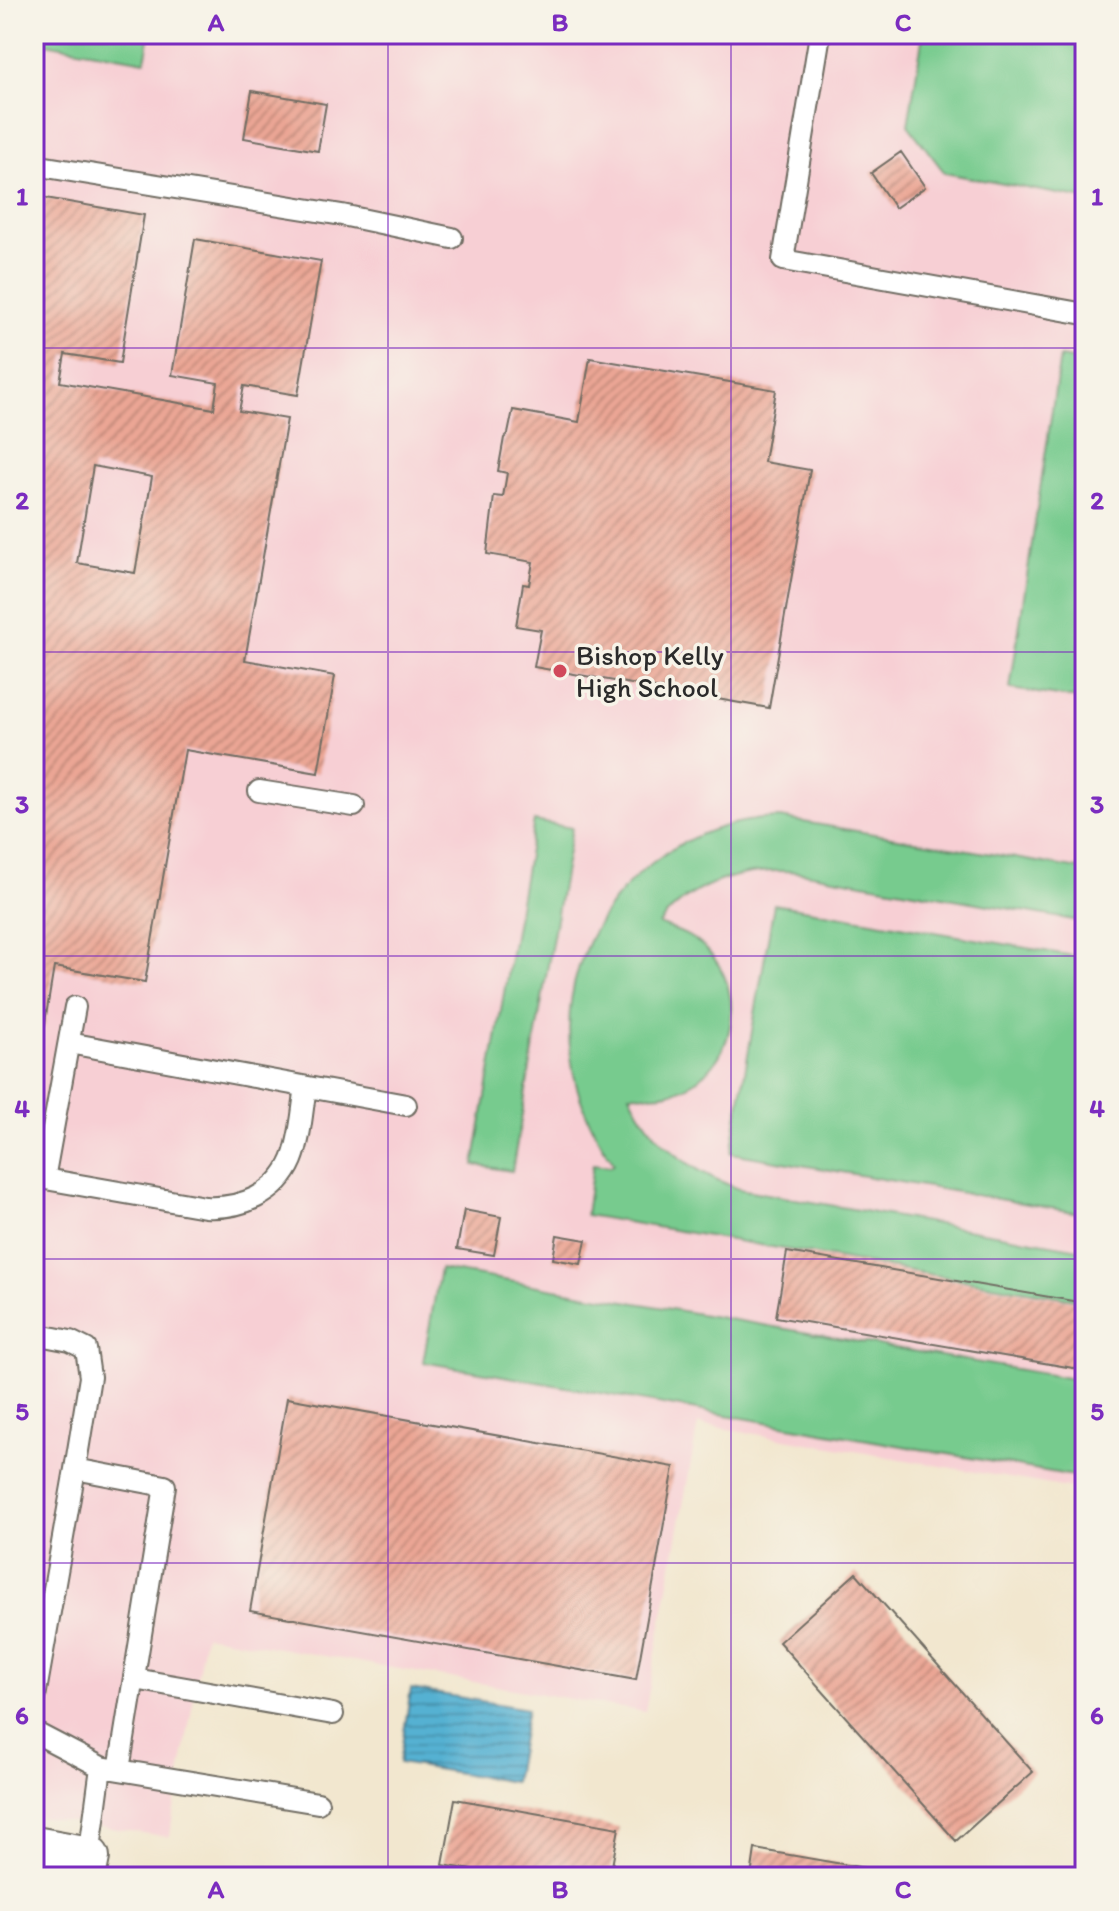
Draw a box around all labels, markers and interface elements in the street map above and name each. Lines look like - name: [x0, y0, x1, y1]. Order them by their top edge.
- text: A: [207, 6, 225, 38]
- text: B: [552, 6, 569, 38]
- text: C: [895, 6, 912, 38]
- text: 1: [16, 180, 28, 212]
- text: 1: [1091, 180, 1103, 212]
- text: 2: [15, 484, 29, 516]
- text: 2: [1090, 484, 1104, 516]
- place label: Bishop Kelly High School: [576, 638, 724, 704]
- marker: Bishop Kelly High School: [551, 662, 569, 680]
- text: 3: [15, 788, 29, 820]
- text: 3: [1090, 788, 1104, 820]
- text: 4: [14, 1092, 30, 1124]
- text: 4: [1089, 1092, 1105, 1124]
- text: 5: [15, 1395, 29, 1427]
- text: 5: [1090, 1395, 1104, 1427]
- text: 6: [15, 1699, 29, 1731]
- text: 6: [1090, 1699, 1104, 1731]
- text: A: [207, 1873, 225, 1905]
- text: B: [552, 1873, 569, 1905]
- text: C: [895, 1873, 912, 1905]

